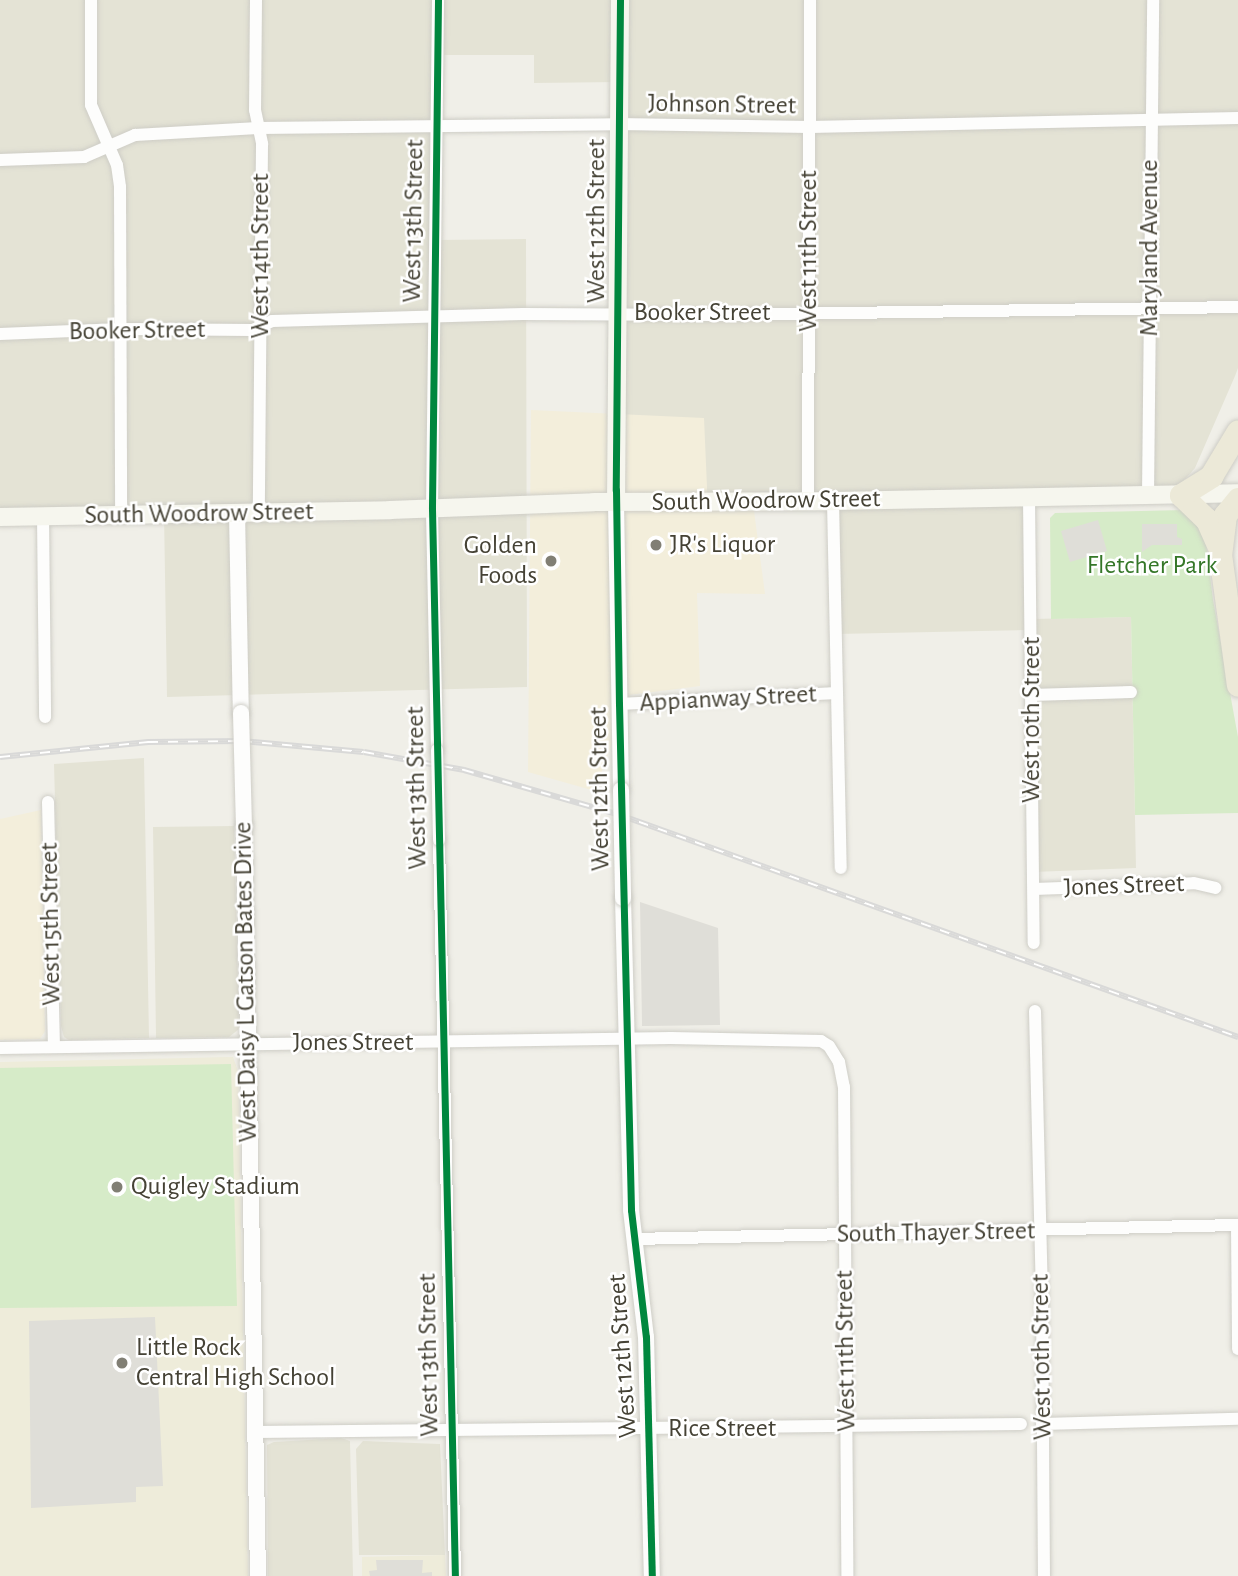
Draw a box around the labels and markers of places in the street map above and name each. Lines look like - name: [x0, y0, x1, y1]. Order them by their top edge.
- place label: JR's Liquor: [670, 529, 775, 561]
- place label: Golden Foods: [464, 530, 537, 592]
- marker: JR's Liquor: [648, 537, 664, 553]
- marker: Golden Foods: [543, 553, 559, 569]
- place label: Quigley Stadium: [131, 1171, 300, 1203]
- marker: Quigley Stadium: [109, 1179, 125, 1195]
- place label: Little Rock Central High School: [136, 1332, 335, 1394]
- marker: Little Rock Central High School: [114, 1355, 130, 1371]

